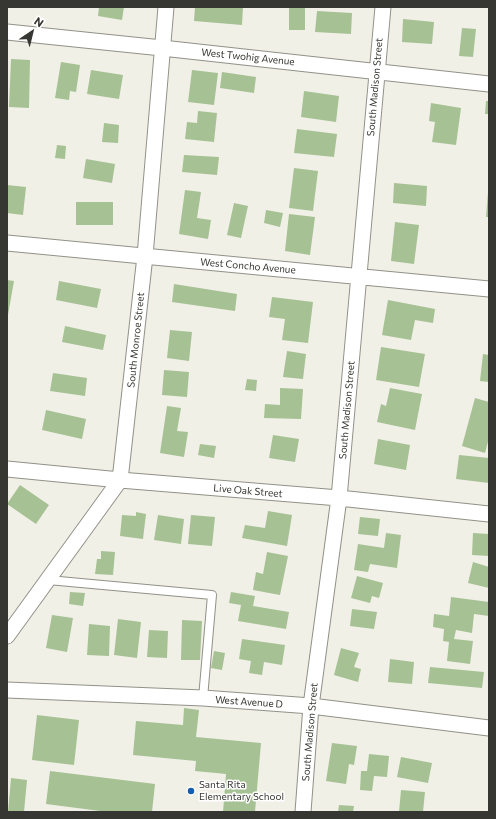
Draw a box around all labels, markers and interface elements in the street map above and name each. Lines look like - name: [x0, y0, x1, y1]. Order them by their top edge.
- north arrow: [12, 12, 52, 52]
- text: N: [32, 14, 46, 29]
- street label: South Madison Street: [365, 37, 385, 137]
- street label: West Twohig Avenue: [201, 46, 295, 68]
- street label: West Concho Avenue: [200, 256, 296, 276]
- street label: South Monroe Street: [125, 292, 147, 388]
- street label: South Madison Street: [337, 360, 357, 460]
- street label: Live Oak Street: [213, 482, 283, 500]
- street label: South Madison Street: [300, 682, 320, 782]
- street label: West Avenue D: [215, 694, 283, 710]
- place label: Santa Rita Elementary School: [199, 779, 284, 802]
- marker: Santa Rita Elementary School: [186, 786, 196, 796]

